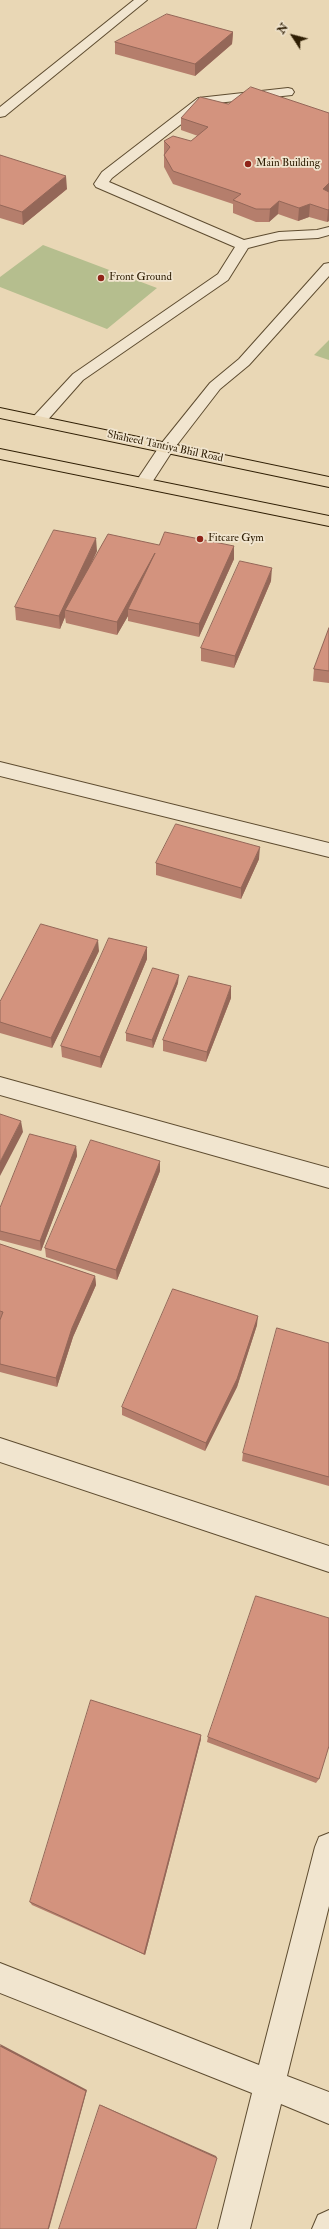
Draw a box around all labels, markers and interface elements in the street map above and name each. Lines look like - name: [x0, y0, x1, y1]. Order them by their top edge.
- north arrow: [273, 16, 313, 56]
- text: N: [275, 21, 291, 36]
- place label: Main Building: [256, 157, 320, 171]
- marker: Main Building: [243, 159, 253, 169]
- place label: Front Ground: [109, 271, 172, 285]
- marker: Front Ground: [96, 273, 106, 283]
- street label: Shaheed Tantiya Bhil Road: [106, 428, 224, 466]
- place label: Fitcare Gym: [208, 532, 264, 546]
- marker: Fitcare Gym: [195, 534, 205, 544]

